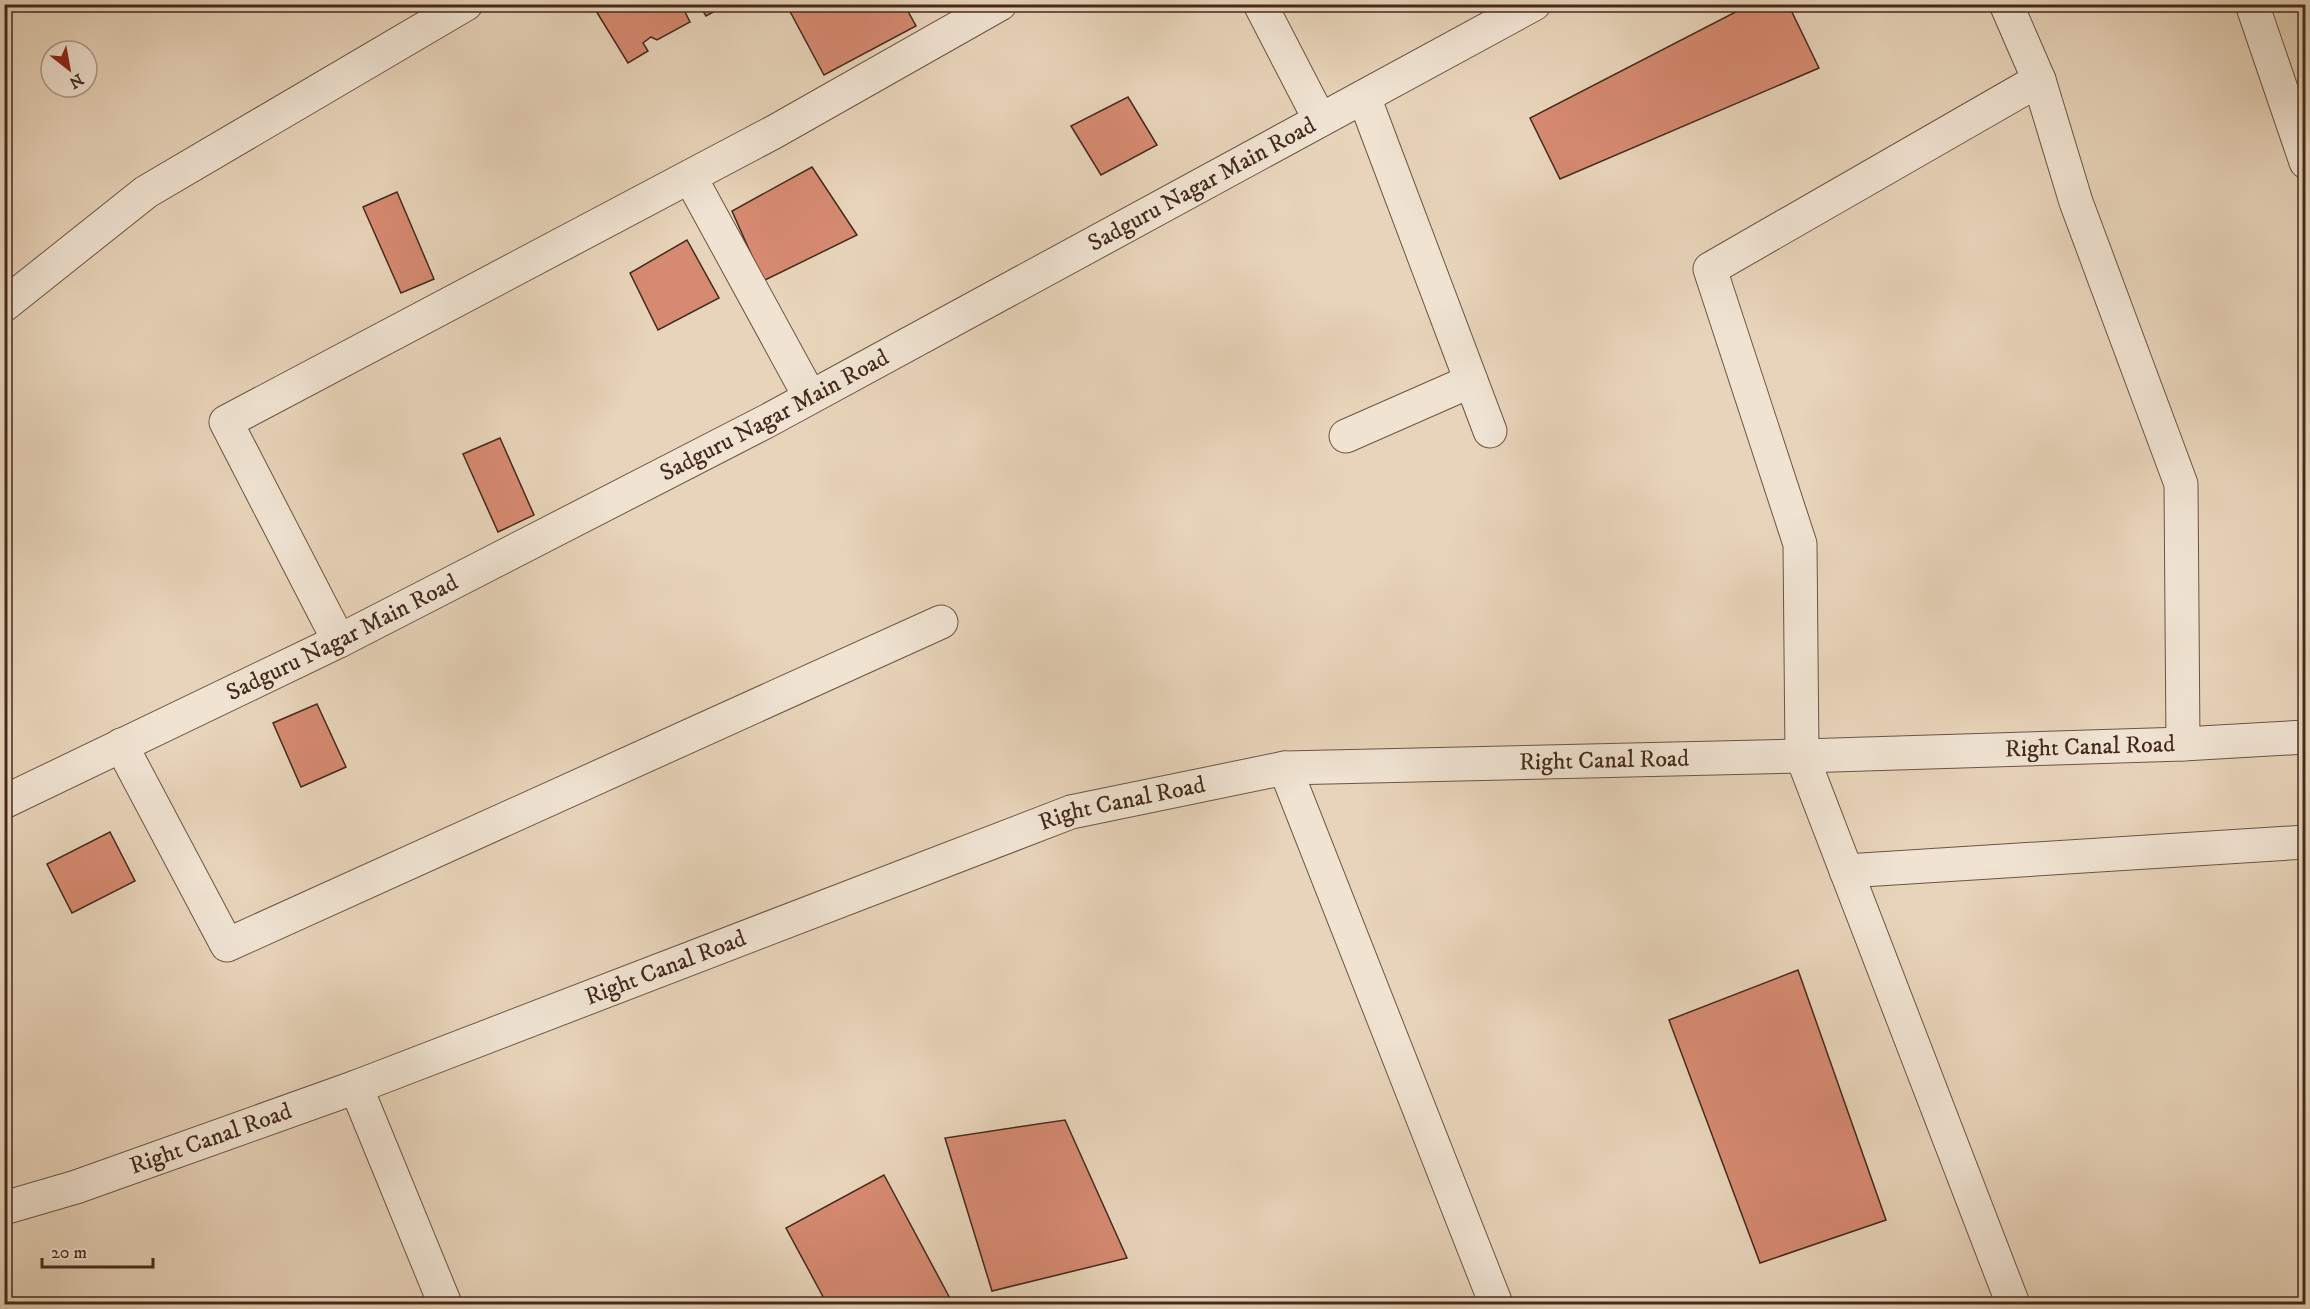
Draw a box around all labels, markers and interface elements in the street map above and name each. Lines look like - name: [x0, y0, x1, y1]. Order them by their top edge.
- north arrow: [39, 39, 99, 99]
- text: N: [65, 69, 87, 93]
- street label: Sadguru Nagar Main Road: [1083, 110, 1321, 259]
- street label: Sadguru Nagar Main Road: [655, 343, 894, 488]
- street label: Sadguru Nagar Main Road: [222, 567, 463, 708]
- street label: Right Canal Road: [2004, 729, 2175, 765]
- street label: Right Canal Road: [1519, 744, 1689, 778]
- street label: Right Canal Road: [1034, 770, 1208, 838]
- street label: Right Canal Road: [581, 923, 750, 1012]
- street label: Right Canal Road: [125, 1096, 296, 1182]
- scale bar: [42, 1231, 153, 1269]
- text: 20 m: [51, 1242, 87, 1264]

